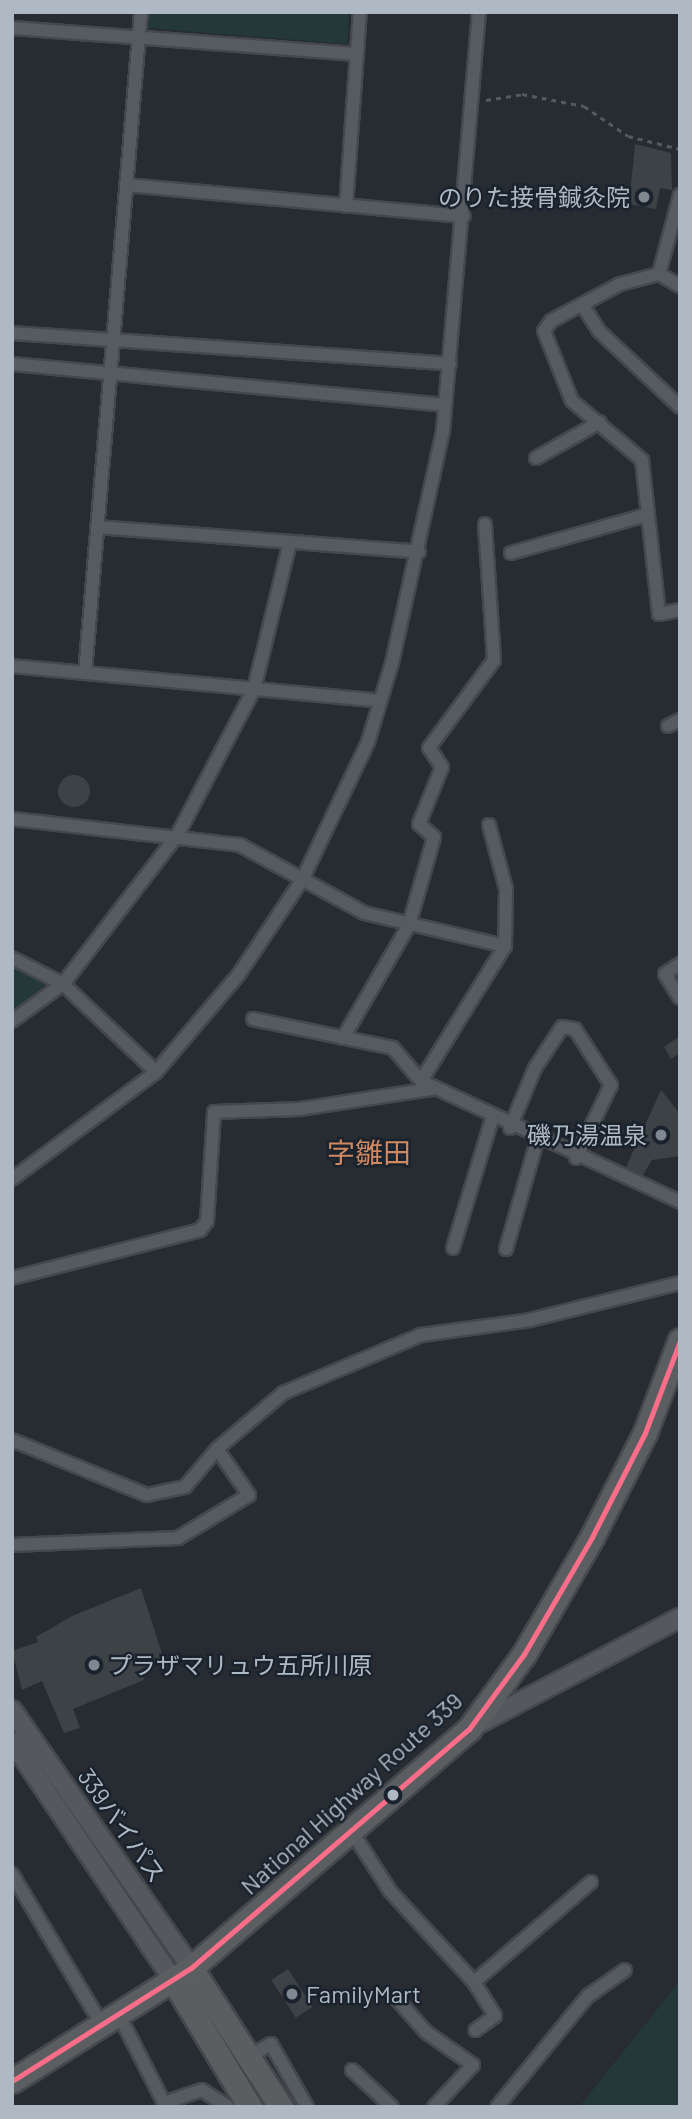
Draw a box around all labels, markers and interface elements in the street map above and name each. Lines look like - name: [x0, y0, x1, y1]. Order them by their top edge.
- place label: のりた接骨鍼灸院: [438, 183, 630, 211]
- marker: のりた接骨鍼灸院: [636, 189, 652, 205]
- place label: 磯乃湯温泉: [527, 1121, 647, 1149]
- marker: 磯乃湯温泉: [653, 1127, 669, 1143]
- district label: 字雛田: [327, 1135, 411, 1169]
- place label: プラザマリュウ五所川原: [108, 1651, 372, 1679]
- marker: プラザマリュウ五所川原: [86, 1657, 102, 1673]
- street label: National Highway Route 339: [234, 1686, 468, 1900]
- street label: 339バイパス: [72, 1762, 172, 1888]
- unlabelled marker: [386, 1788, 400, 1802]
- place label: FamilyMart: [306, 1980, 421, 2008]
- marker: FamilyMart: [284, 1986, 300, 2002]

